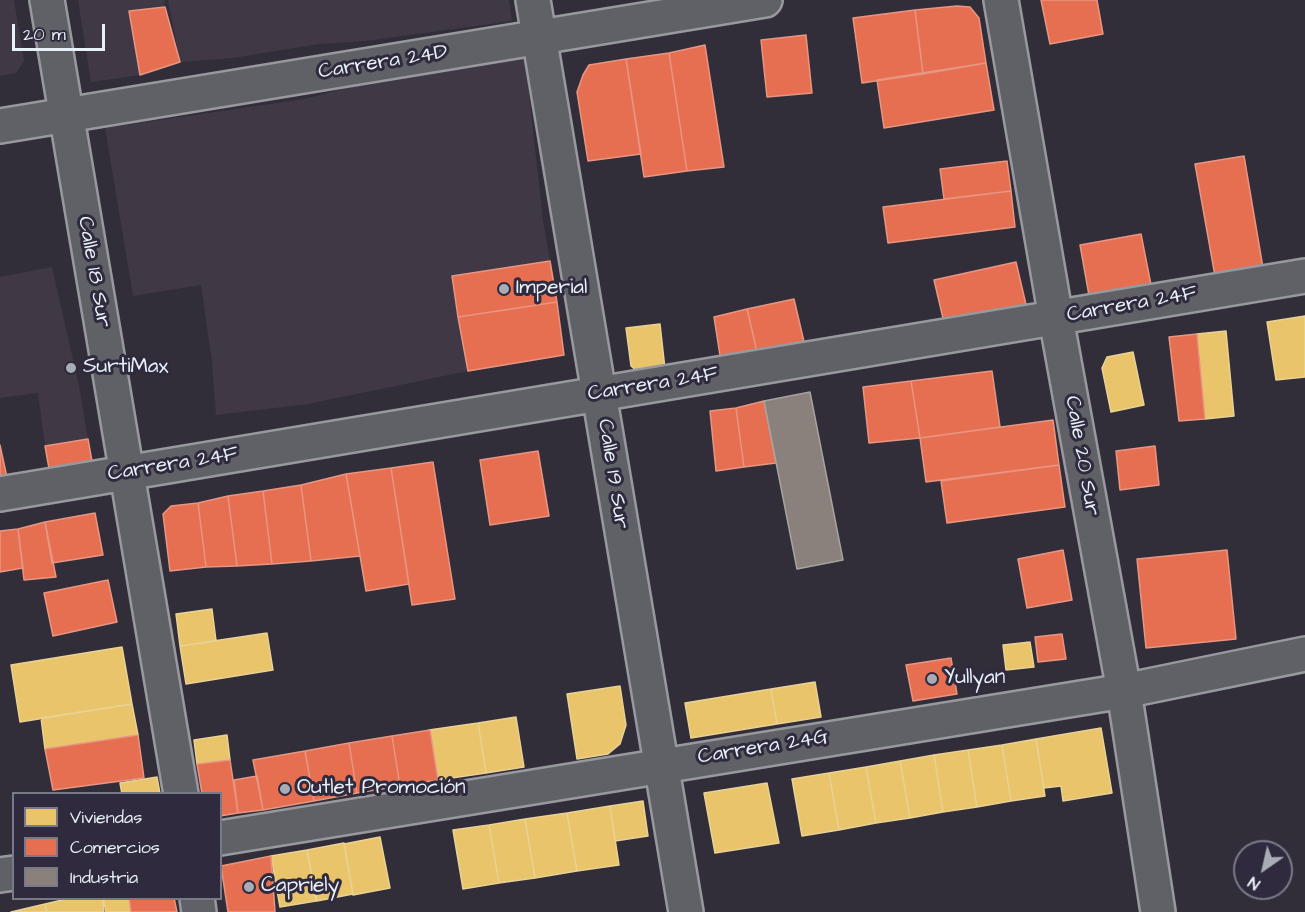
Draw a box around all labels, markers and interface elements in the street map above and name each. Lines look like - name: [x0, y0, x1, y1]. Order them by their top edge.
- scale bar: [15, 12, 108, 50]
- text: 20 m: [23, 22, 66, 47]
- street label: Carrera 24D: [316, 40, 450, 86]
- street label: Calle 18 Sur: [71, 214, 115, 330]
- place label: Imperial: [516, 276, 587, 302]
- street label: Carrera 24F: [1065, 281, 1199, 329]
- marker: Imperial: [497, 282, 511, 296]
- place label: SurtiMax: [83, 355, 168, 381]
- marker: SurtiMax: [64, 361, 78, 375]
- street label: Carrera 24F: [586, 362, 720, 408]
- street label: Calle 20 Sur: [1058, 394, 1104, 518]
- street label: Calle 19 Sur: [591, 417, 633, 531]
- street label: Carrera 24F: [106, 442, 240, 488]
- place label: Yullyan: [944, 666, 1005, 692]
- marker: Yullyan: [925, 672, 939, 686]
- street label: Carrera 24G: [696, 725, 830, 771]
- place label: Outlet Promoción: [297, 776, 466, 802]
- marker: Outlet Promoción: [278, 782, 292, 796]
- legend: [12, 792, 222, 900]
- text: Viviendas: [70, 805, 142, 830]
- text: Comercios: [70, 835, 160, 860]
- north arrow: [1233, 840, 1293, 900]
- text: Industria: [70, 865, 138, 890]
- text: N: [1244, 871, 1264, 895]
- place label: Capriely: [261, 874, 339, 900]
- marker: Capriely: [242, 880, 256, 894]

